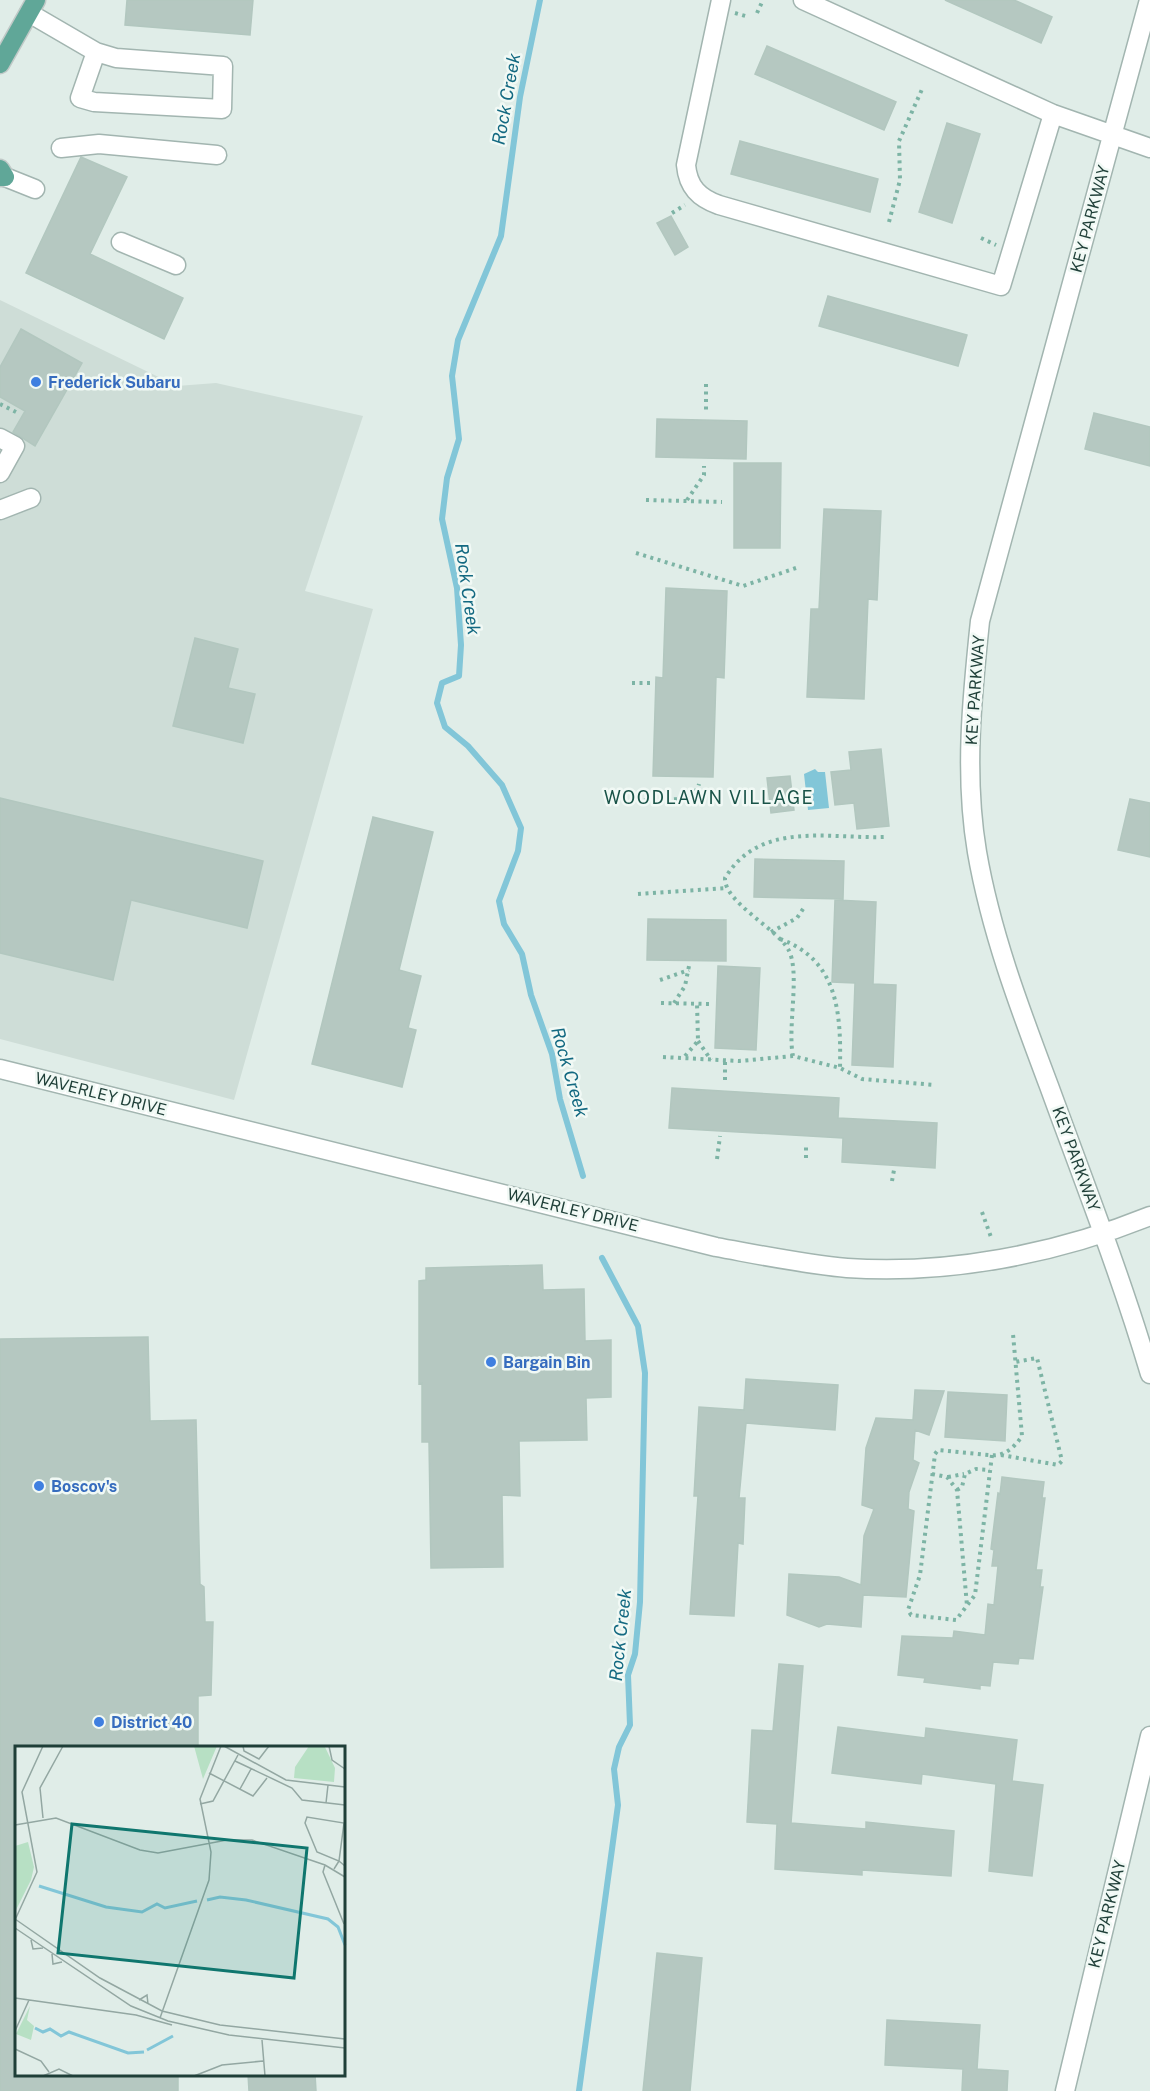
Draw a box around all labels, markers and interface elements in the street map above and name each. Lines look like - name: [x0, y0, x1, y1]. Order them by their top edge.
- water label: Rock Creek: [488, 51, 524, 146]
- street label: KEY PARKWAY: [1067, 163, 1114, 275]
- place label: Frederick Subaru: [48, 373, 181, 392]
- marker: Frederick Subaru: [29, 375, 43, 389]
- water label: Rock Creek: [451, 542, 485, 637]
- street label: KEY PARKWAY: [962, 634, 988, 746]
- district label: WOODLAWN VILLAGE: [604, 787, 814, 808]
- water label: Rock Creek: [547, 1025, 593, 1120]
- street label: WAVERLEY DRIVE: [33, 1068, 169, 1120]
- street label: KEY PARKWAY: [1048, 1104, 1104, 1214]
- street label: WAVERLEY DRIVE: [505, 1184, 641, 1236]
- place label: Bargain Bin: [503, 1353, 591, 1372]
- marker: Bargain Bin: [484, 1355, 498, 1369]
- place label: Boscov's: [51, 1477, 117, 1496]
- marker: Boscov's: [32, 1479, 46, 1493]
- water label: Rock Creek: [605, 1588, 635, 1682]
- place label: District 40: [111, 1713, 192, 1732]
- marker: District 40: [92, 1715, 106, 1729]
- inset map: [15, 1746, 345, 2076]
- street label: KEY PARKWAY: [1084, 1858, 1130, 1970]

